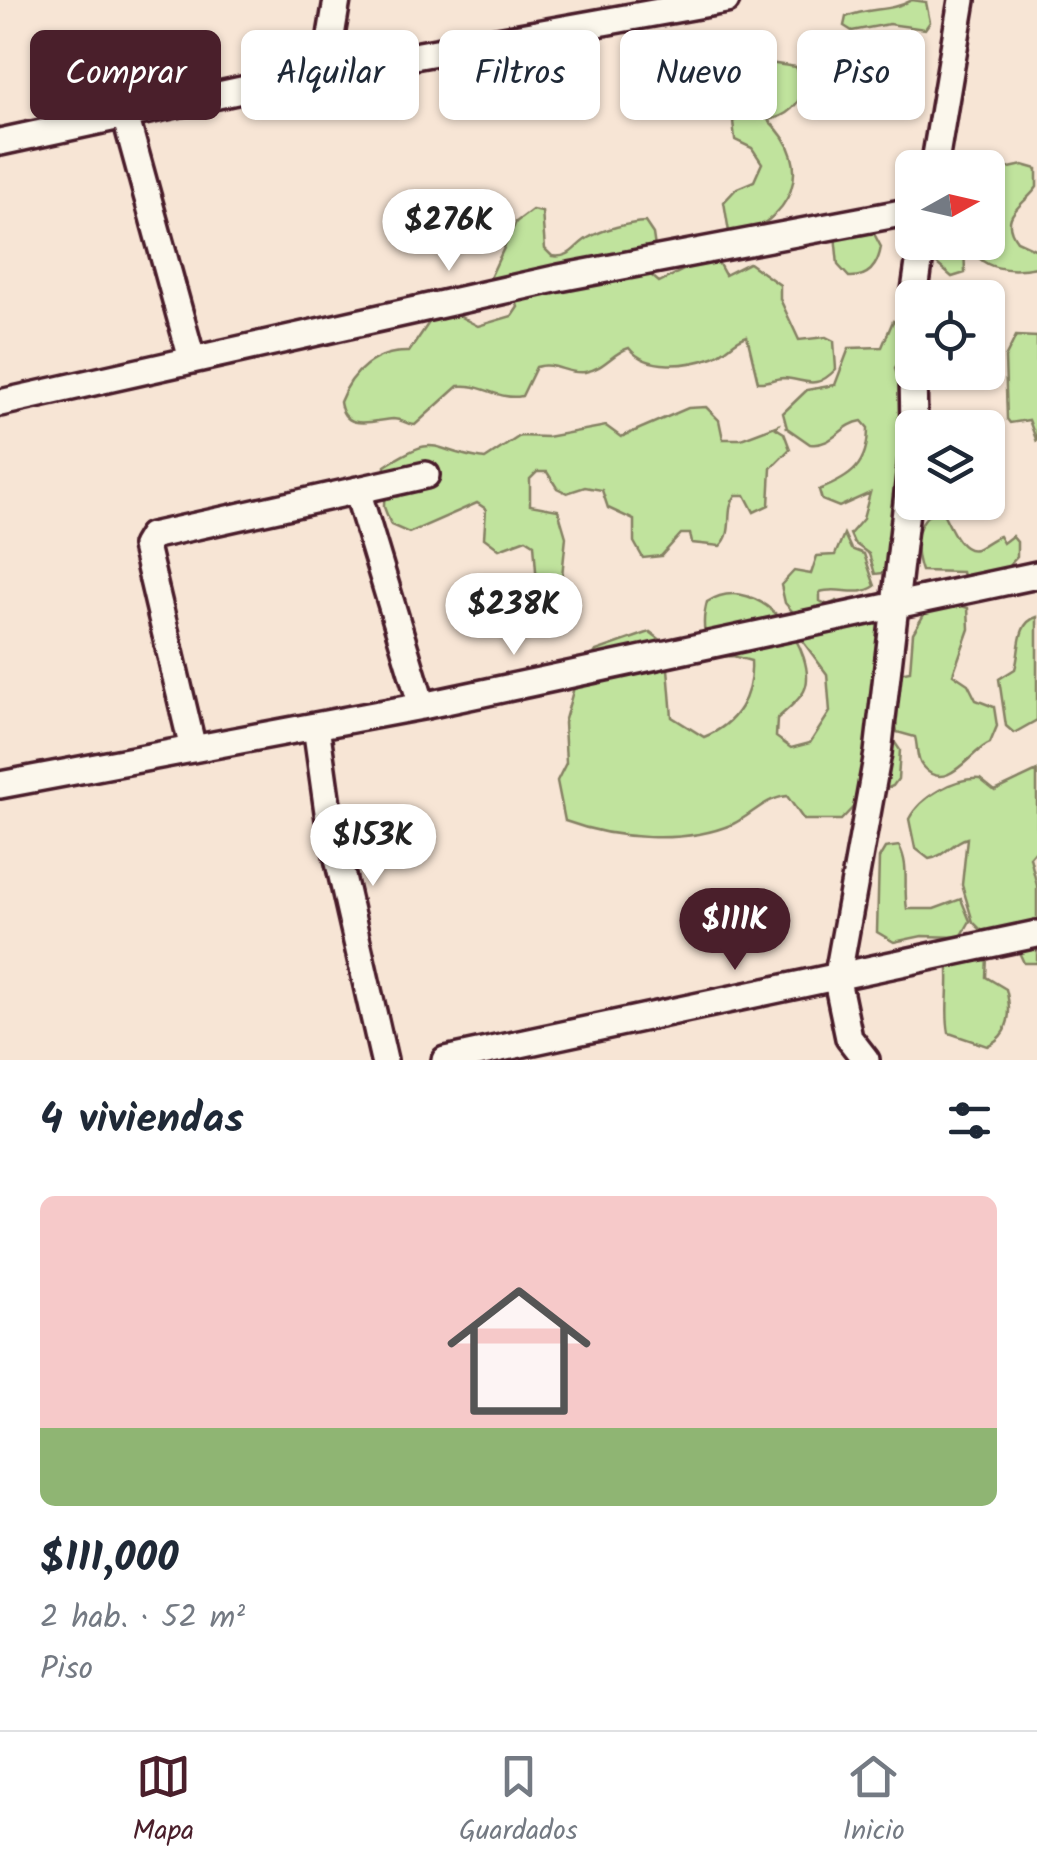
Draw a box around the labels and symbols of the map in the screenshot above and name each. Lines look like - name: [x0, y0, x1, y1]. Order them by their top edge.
- north arrow: [895, 150, 1005, 260]
- pin: $276K: [379, 189, 519, 274]
- pin: $238K: [444, 573, 584, 658]
- pin: $153K: [303, 804, 443, 889]
- pin: $111K: [665, 888, 805, 973]

